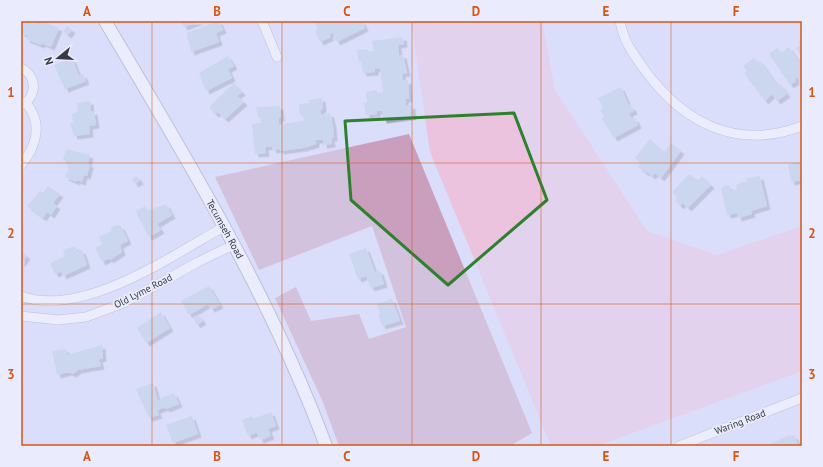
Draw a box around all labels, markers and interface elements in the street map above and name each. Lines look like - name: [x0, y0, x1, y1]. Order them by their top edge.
- text: A: [83, 3, 91, 20]
- text: B: [213, 3, 221, 20]
- text: C: [343, 3, 351, 20]
- text: D: [472, 3, 480, 20]
- text: E: [603, 3, 610, 20]
- text: F: [733, 3, 740, 20]
- north arrow: [38, 38, 78, 78]
- text: N: [41, 55, 56, 67]
- text: 1: [7, 84, 15, 101]
- text: 1: [808, 84, 816, 101]
- street label: Tecumseh Road: [203, 197, 247, 261]
- text: 2: [7, 225, 15, 242]
- text: 2: [808, 225, 816, 242]
- street label: Old Lyme Road: [112, 271, 174, 311]
- text: 3: [7, 366, 15, 383]
- text: 3: [808, 366, 816, 383]
- street label: Waring Road: [713, 406, 767, 438]
- text: A: [83, 448, 91, 465]
- text: B: [213, 448, 221, 465]
- text: C: [343, 448, 351, 465]
- text: D: [472, 448, 480, 465]
- text: E: [603, 448, 610, 465]
- text: F: [733, 448, 740, 465]

